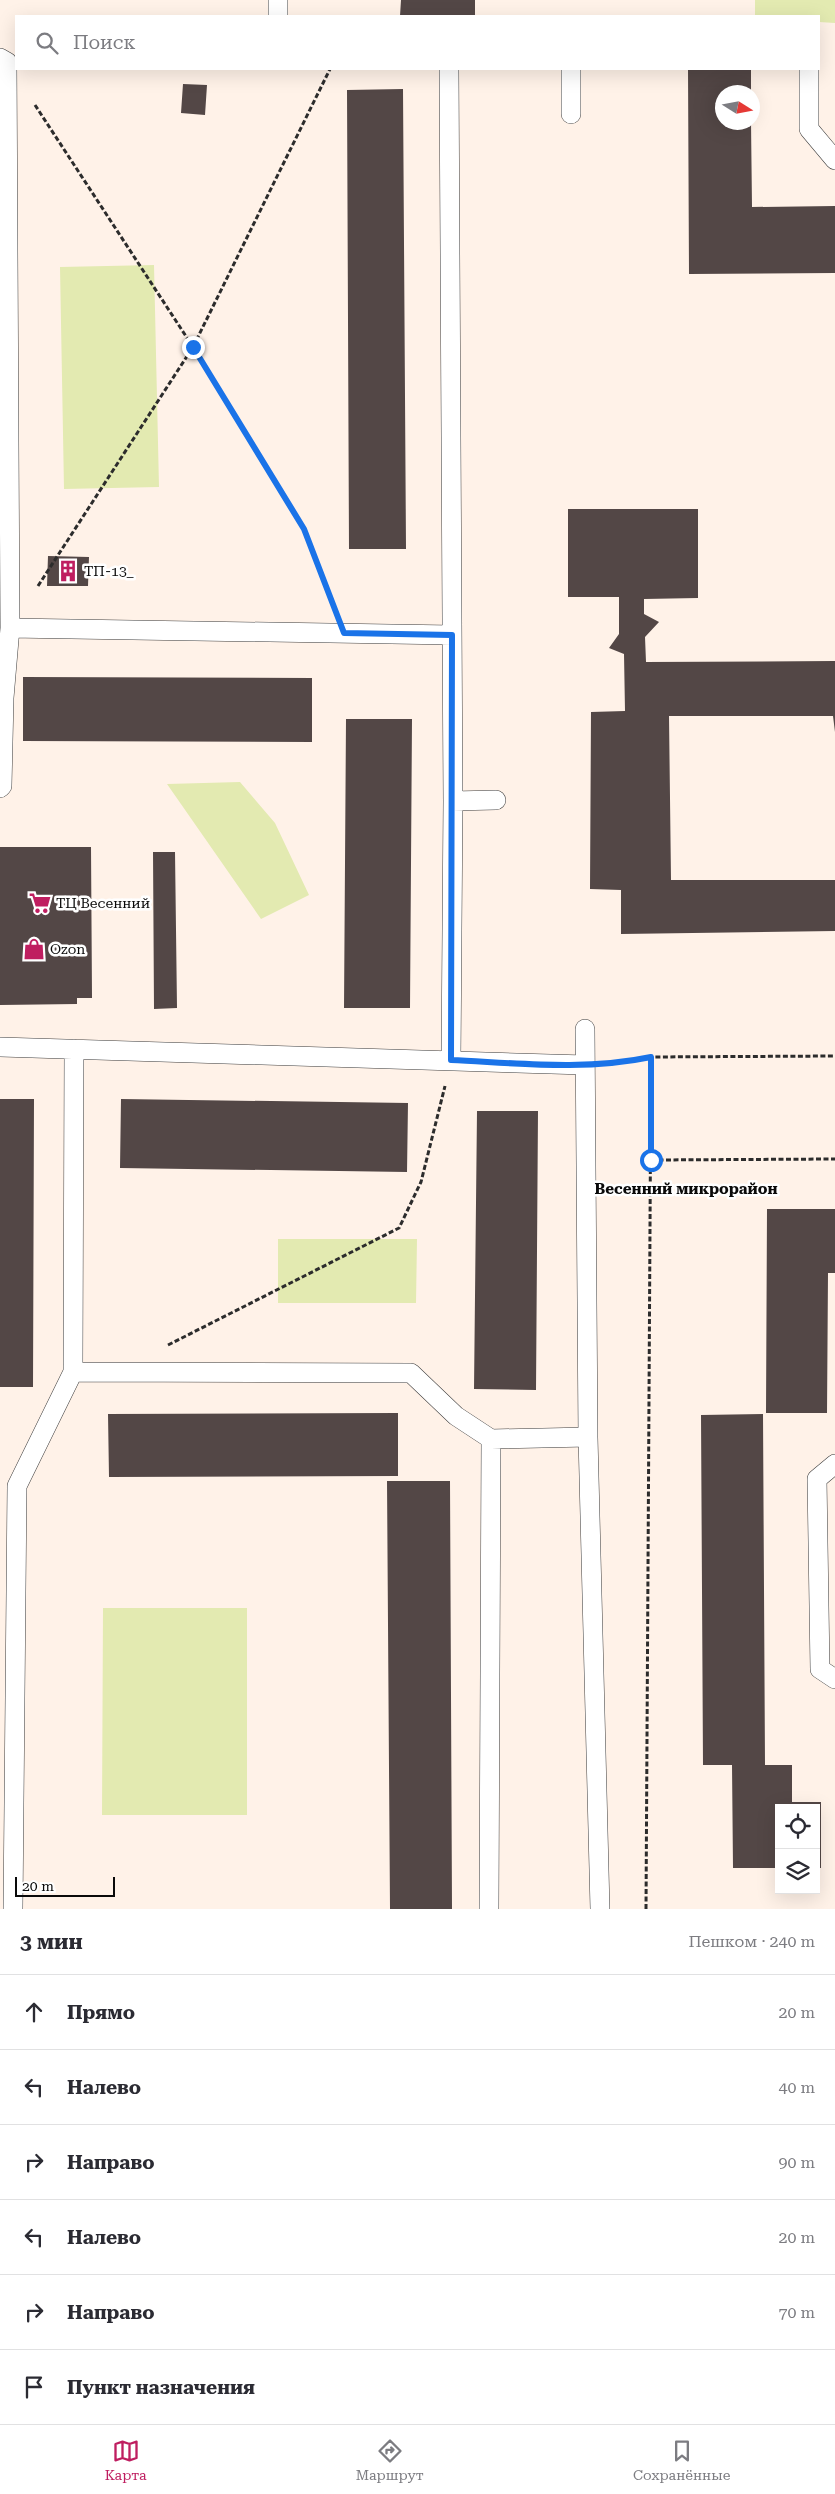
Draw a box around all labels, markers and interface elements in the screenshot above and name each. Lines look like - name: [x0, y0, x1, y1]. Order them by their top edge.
- search box: [15, 15, 820, 70]
- icon: search: [33, 29, 61, 57]
- text: Поиск: [73, 31, 136, 54]
- north arrow: [715, 85, 760, 130]
- route end: [182, 336, 205, 359]
- building icon: ТП-13_: [55, 558, 81, 584]
- place label: ТП-13_: [84, 563, 134, 579]
- supermarket icon: ТЦ Весенний: [27, 890, 53, 916]
- place label: ТЦ Весенний: [56, 895, 150, 911]
- shop icon: Ozon: [21, 936, 47, 962]
- place label: Ozon: [50, 941, 85, 957]
- route start: [640, 1149, 663, 1172]
- district label: Весенний микрорайон: [594, 1180, 778, 1198]
- map controls: [775, 1804, 820, 1894]
- button: locate: [775, 1804, 820, 1849]
- button: layers: [775, 1849, 820, 1894]
- scale bar: [15, 1874, 115, 1897]
- text: 20 m: [22, 1878, 54, 1894]
- text: 3 мин: [20, 1930, 83, 1954]
- text: Пешком · 240 m: [688, 1932, 815, 1951]
- icon: ahead: [20, 1998, 48, 2026]
- text: Прямо: [67, 2001, 135, 2024]
- text: 20 m: [778, 2003, 815, 2022]
- icon: left: [20, 2073, 48, 2101]
- text: Налево: [67, 2076, 141, 2099]
- text: 40 m: [778, 2078, 815, 2097]
- icon: right: [20, 2148, 48, 2176]
- text: Направо: [67, 2151, 154, 2174]
- text: 90 m: [778, 2153, 815, 2172]
- icon: left: [20, 2223, 48, 2251]
- text: Налево: [67, 2226, 141, 2249]
- text: 20 m: [778, 2228, 815, 2247]
- icon: right: [20, 2298, 48, 2326]
- text: Направо: [67, 2301, 154, 2324]
- text: 70 m: [778, 2303, 815, 2322]
- icon: arrive: [20, 2373, 48, 2401]
- text: Пункт назначения: [67, 2376, 255, 2399]
- tab: Карта: [105, 2437, 147, 2483]
- tab: Маршрут: [356, 2437, 424, 2483]
- tab: Сохранённые: [633, 2437, 730, 2483]

